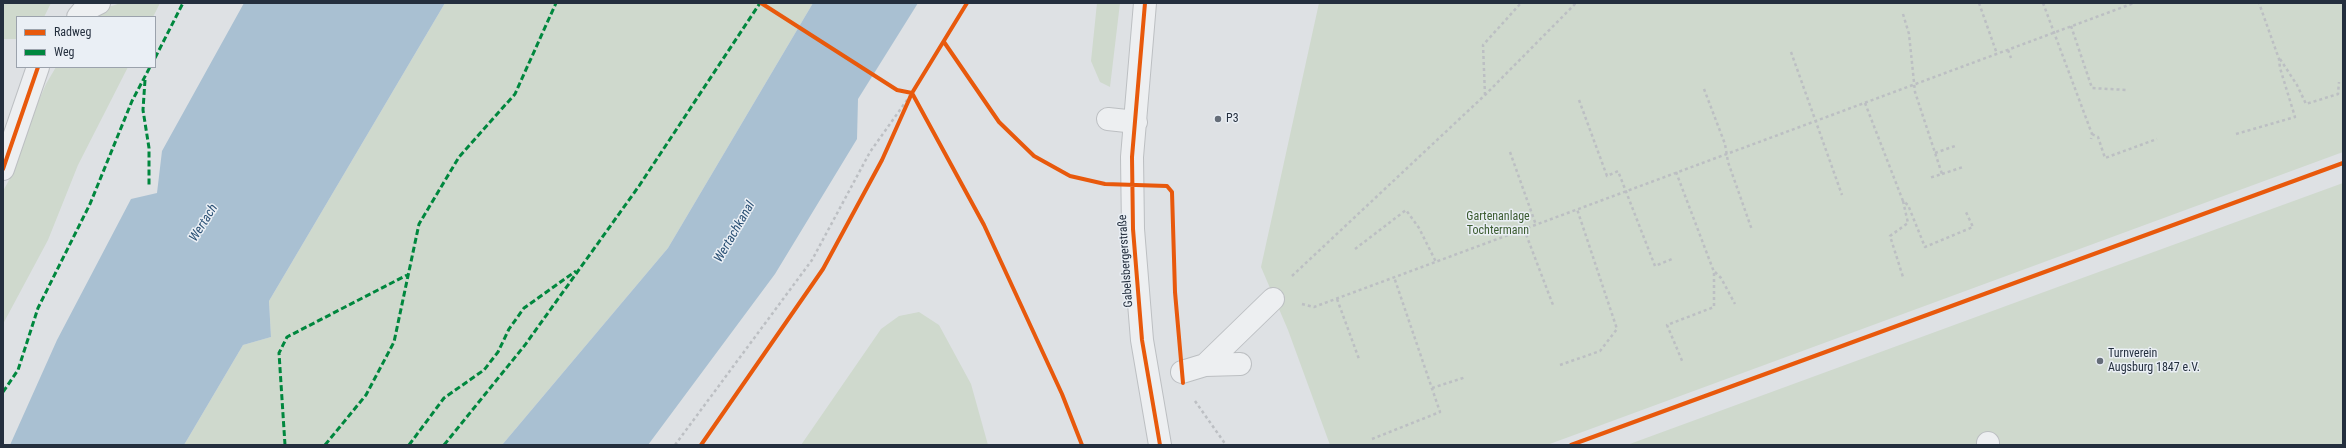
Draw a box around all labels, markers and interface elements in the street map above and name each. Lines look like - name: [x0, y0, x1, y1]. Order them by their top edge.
- legend: [16, 16, 156, 68]
- text: Radweg: [54, 25, 91, 39]
- text: Weg: [54, 45, 75, 59]
- place label: P3: [1226, 112, 1239, 126]
- marker: P3: [1213, 114, 1223, 124]
- water label: Wertachkanal: [711, 199, 759, 265]
- water label: Wertach: [186, 201, 222, 245]
- park label: Gartenanlage Tochtermann: [1466, 210, 1530, 238]
- street label: Gabelsbergerstraße: [1116, 214, 1136, 308]
- place label: Turnverein Augsburg 1847 e.V.: [2108, 347, 2200, 375]
- marker: Turnverein Augsburg 1847 e.V.: [2095, 356, 2105, 366]

